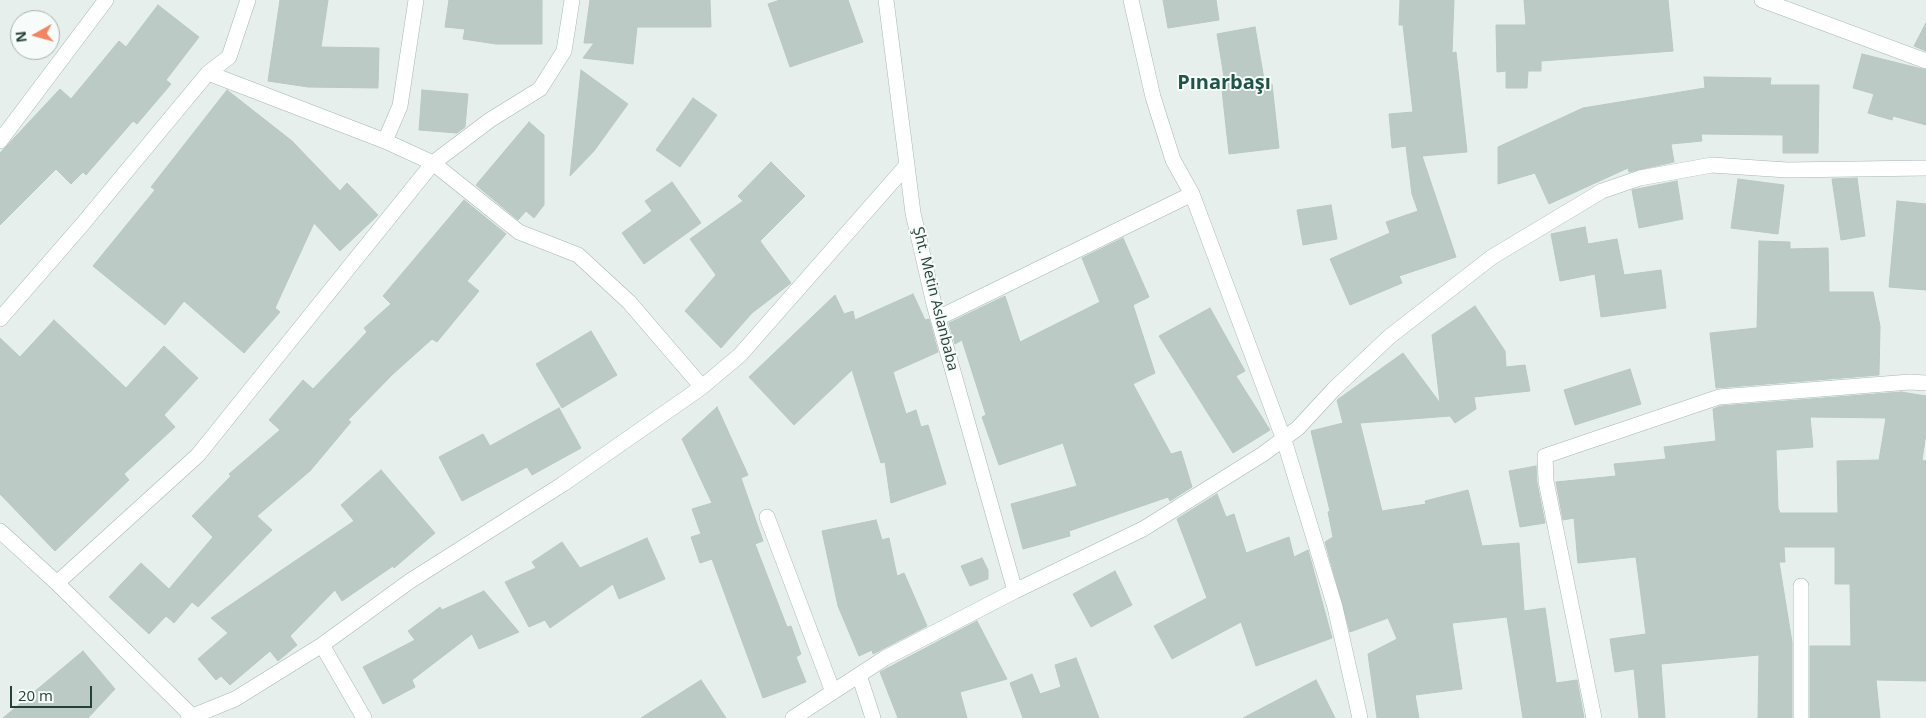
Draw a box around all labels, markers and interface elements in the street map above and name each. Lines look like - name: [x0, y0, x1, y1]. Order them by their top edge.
- north arrow: [10, 10, 60, 60]
- text: N: [10, 30, 31, 44]
- district label: Pınarbaşı: [1177, 71, 1271, 95]
- street label: Şht. Metin Aslanbaba: [908, 225, 962, 373]
- scale bar: [12, 676, 95, 708]
- text: 20 m: [18, 685, 53, 705]

